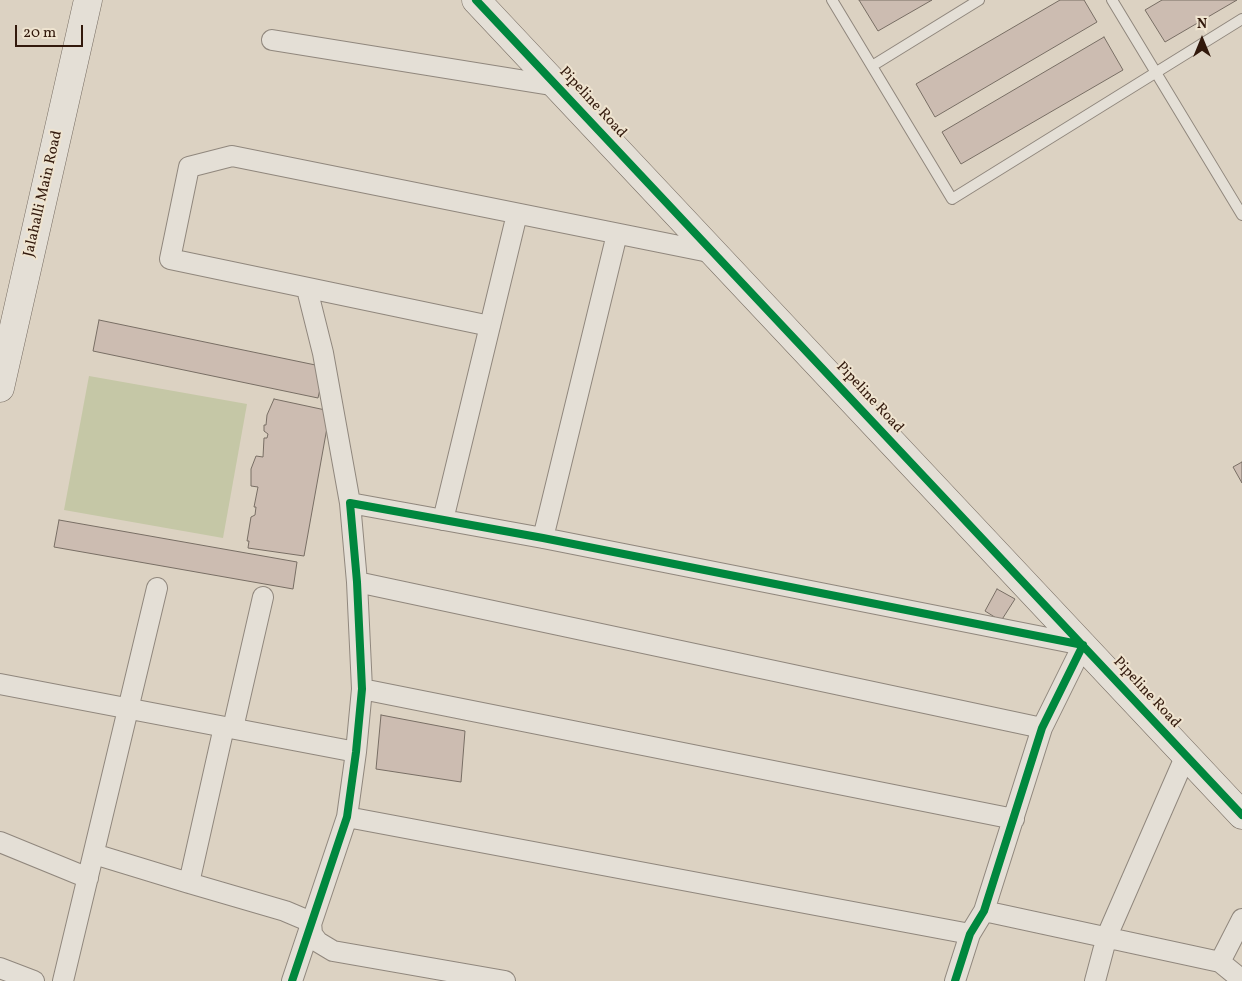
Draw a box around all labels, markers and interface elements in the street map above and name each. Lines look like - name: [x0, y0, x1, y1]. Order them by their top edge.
- scale bar: [18, 15, 85, 47]
- north arrow: [1177, 15, 1227, 65]
- text: N: [1197, 15, 1207, 34]
- text: 20 m: [23, 23, 56, 44]
- street label: Pipeline Road: [554, 64, 630, 142]
- street label: Jalahalli Main Road: [21, 129, 67, 259]
- street label: Pipeline Road: [831, 359, 907, 437]
- street label: Pipeline Road: [1108, 654, 1184, 732]

